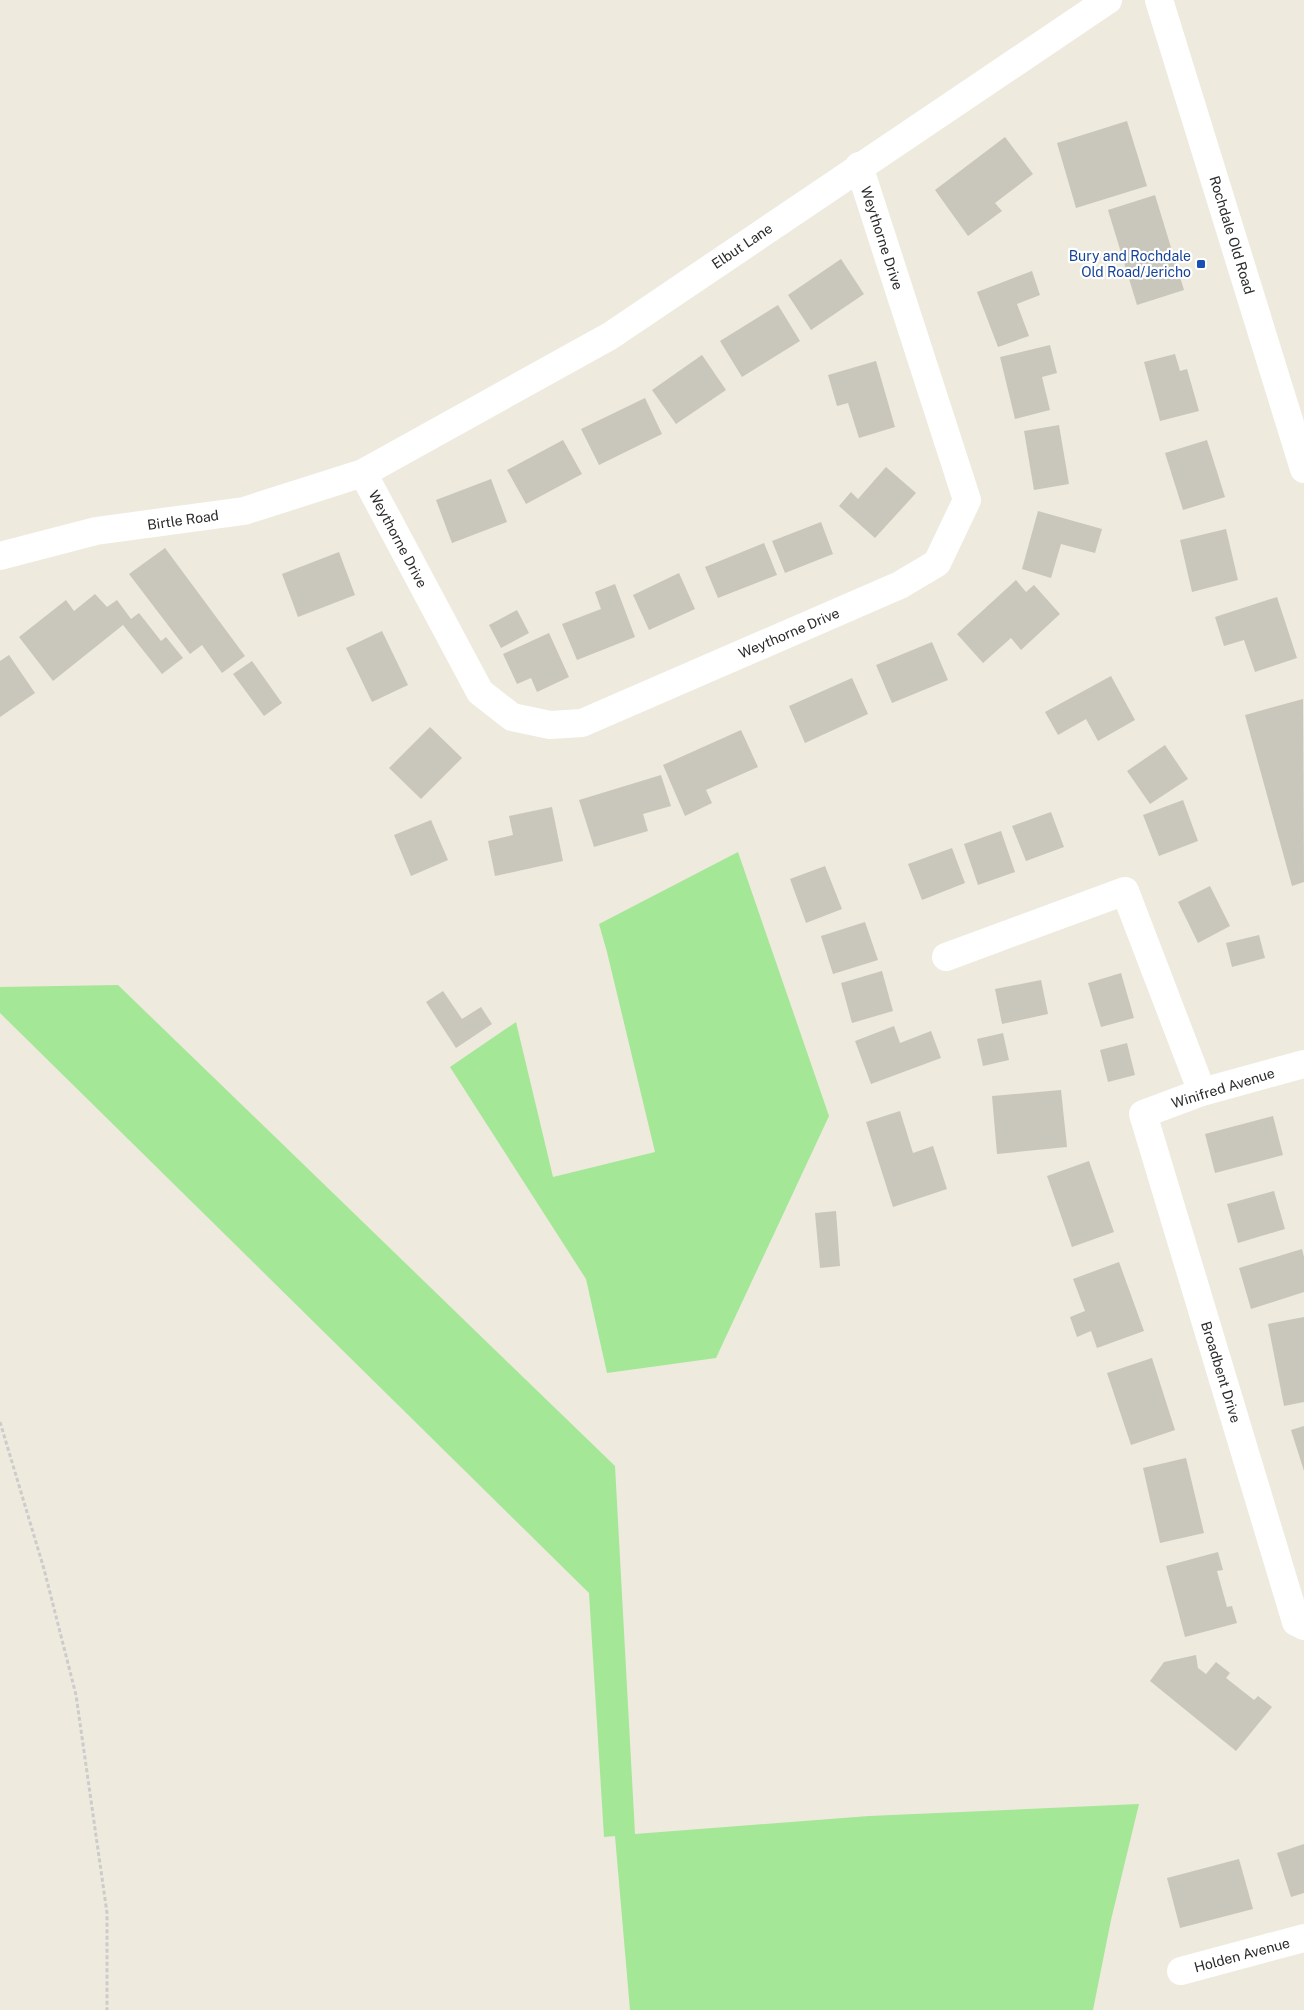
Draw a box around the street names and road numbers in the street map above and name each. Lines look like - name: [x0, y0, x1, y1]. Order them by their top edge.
- street label: Rochdale Old Road: [1206, 174, 1258, 296]
- street label: Weythorne Drive: [858, 184, 906, 292]
- street label: Elbut Lane: [709, 220, 775, 272]
- street label: Weythorne Drive: [366, 488, 430, 590]
- street label: Birtle Road: [146, 507, 220, 533]
- street label: Weythorne Drive: [736, 605, 842, 661]
- street label: Winifred Avenue: [1169, 1065, 1277, 1111]
- street label: Broadbent Drive: [1198, 1319, 1244, 1425]
- street label: Holden Avenue: [1192, 1935, 1292, 1975]

